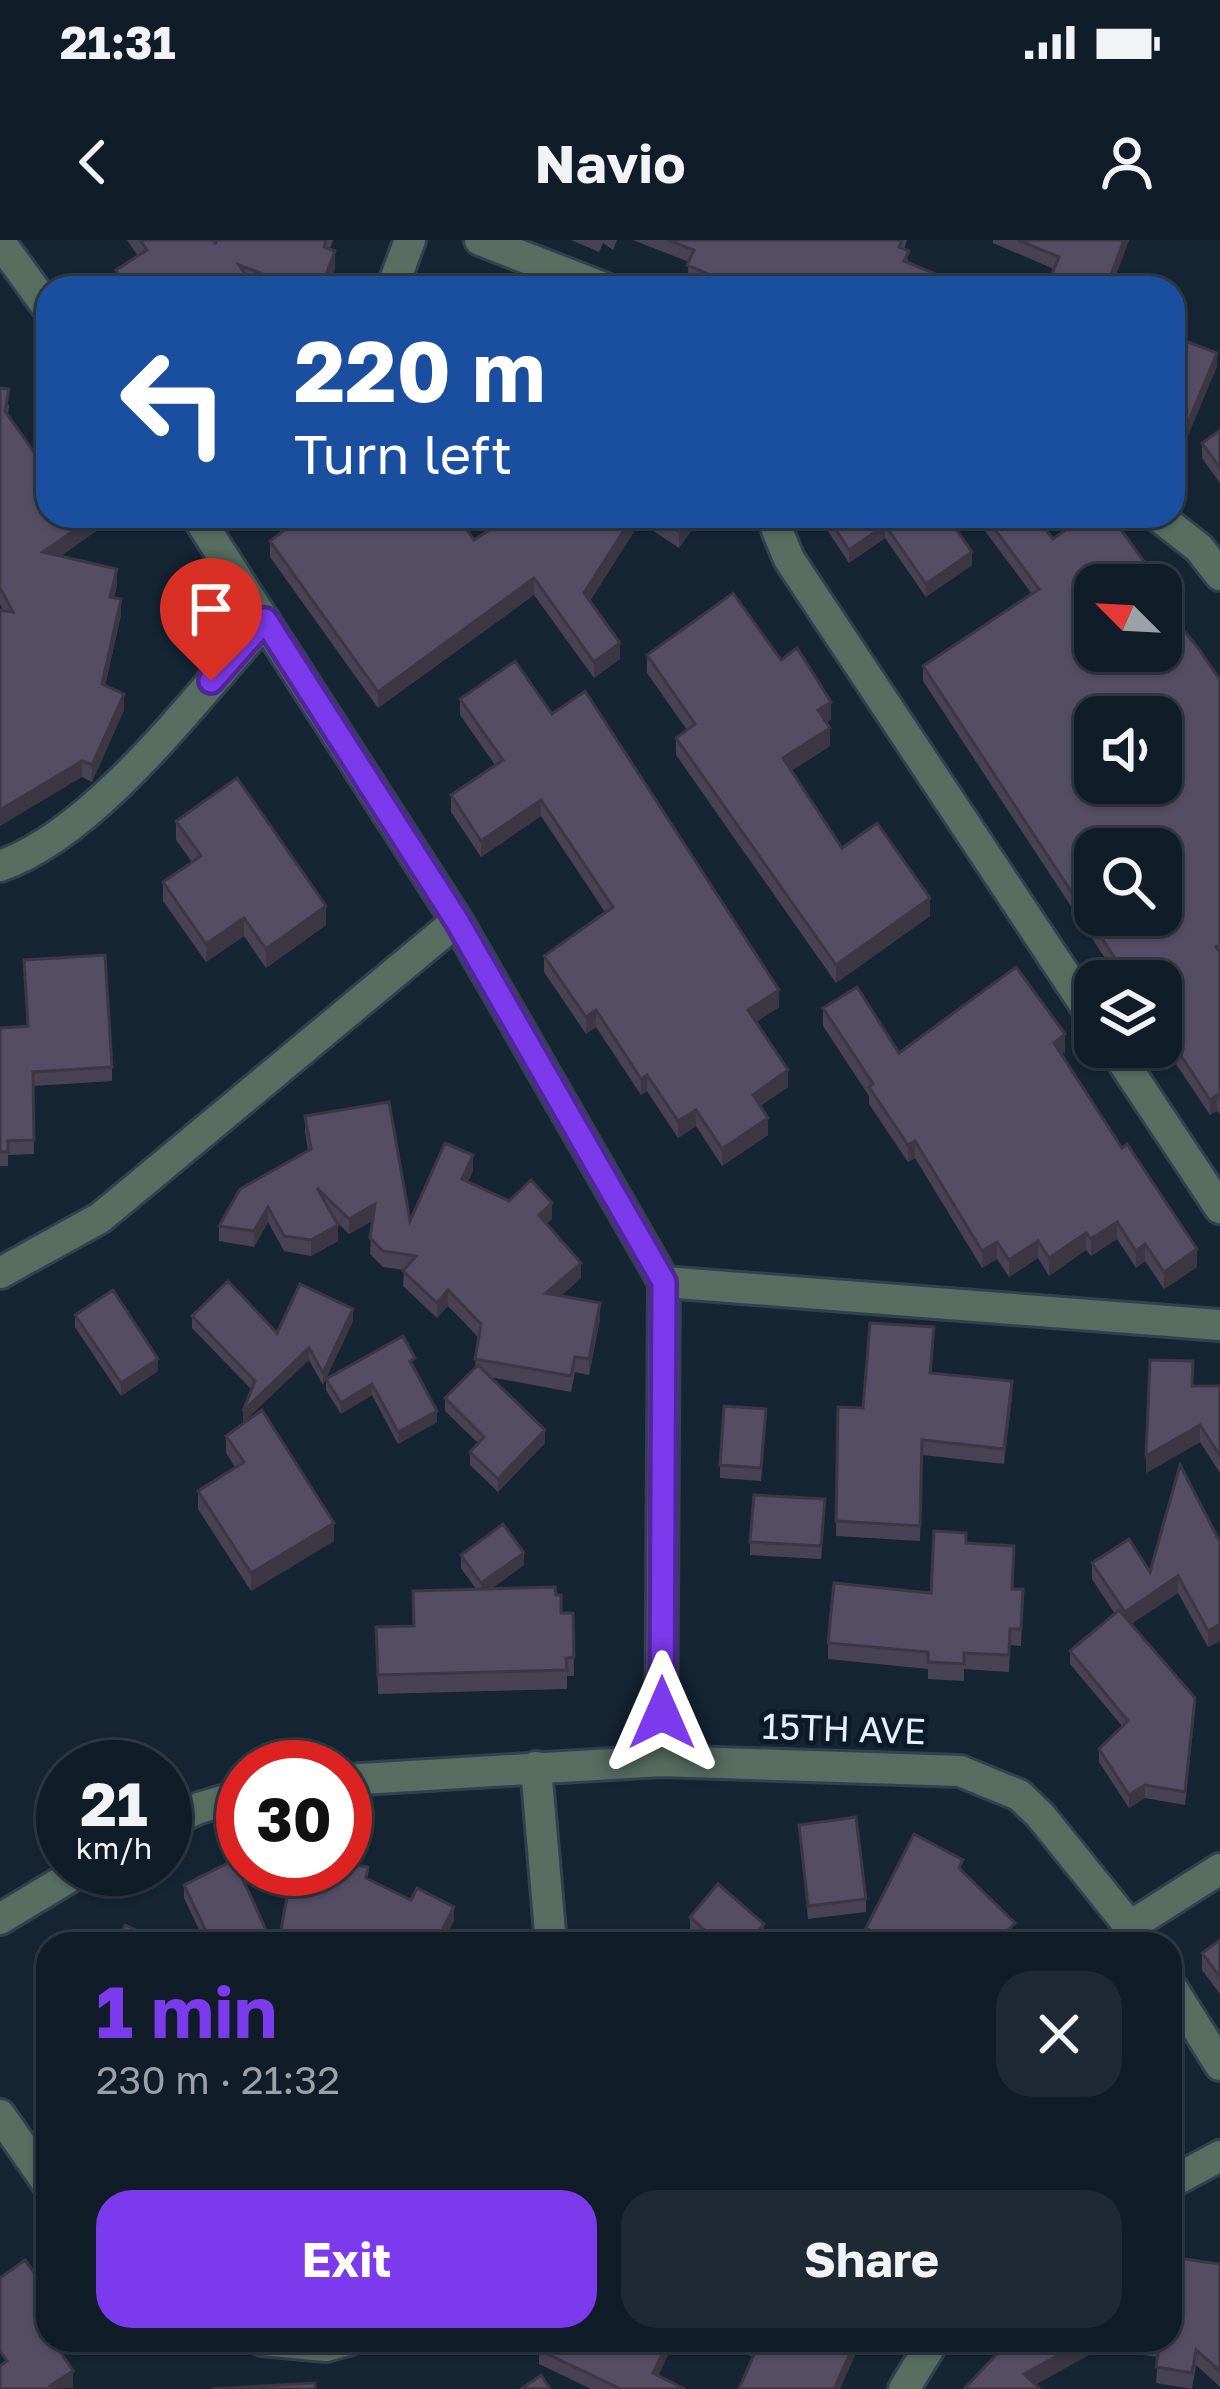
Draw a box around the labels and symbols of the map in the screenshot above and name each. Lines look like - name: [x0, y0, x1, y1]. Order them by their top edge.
- pin: [160, 558, 262, 681]
- north arrow: [1074, 564, 1182, 672]
- position arrow: [599, 1650, 725, 1776]
- street label: 15TH AVE: [761, 1704, 927, 1752]
- speed limit sign: 30: [216, 1740, 372, 1896]

